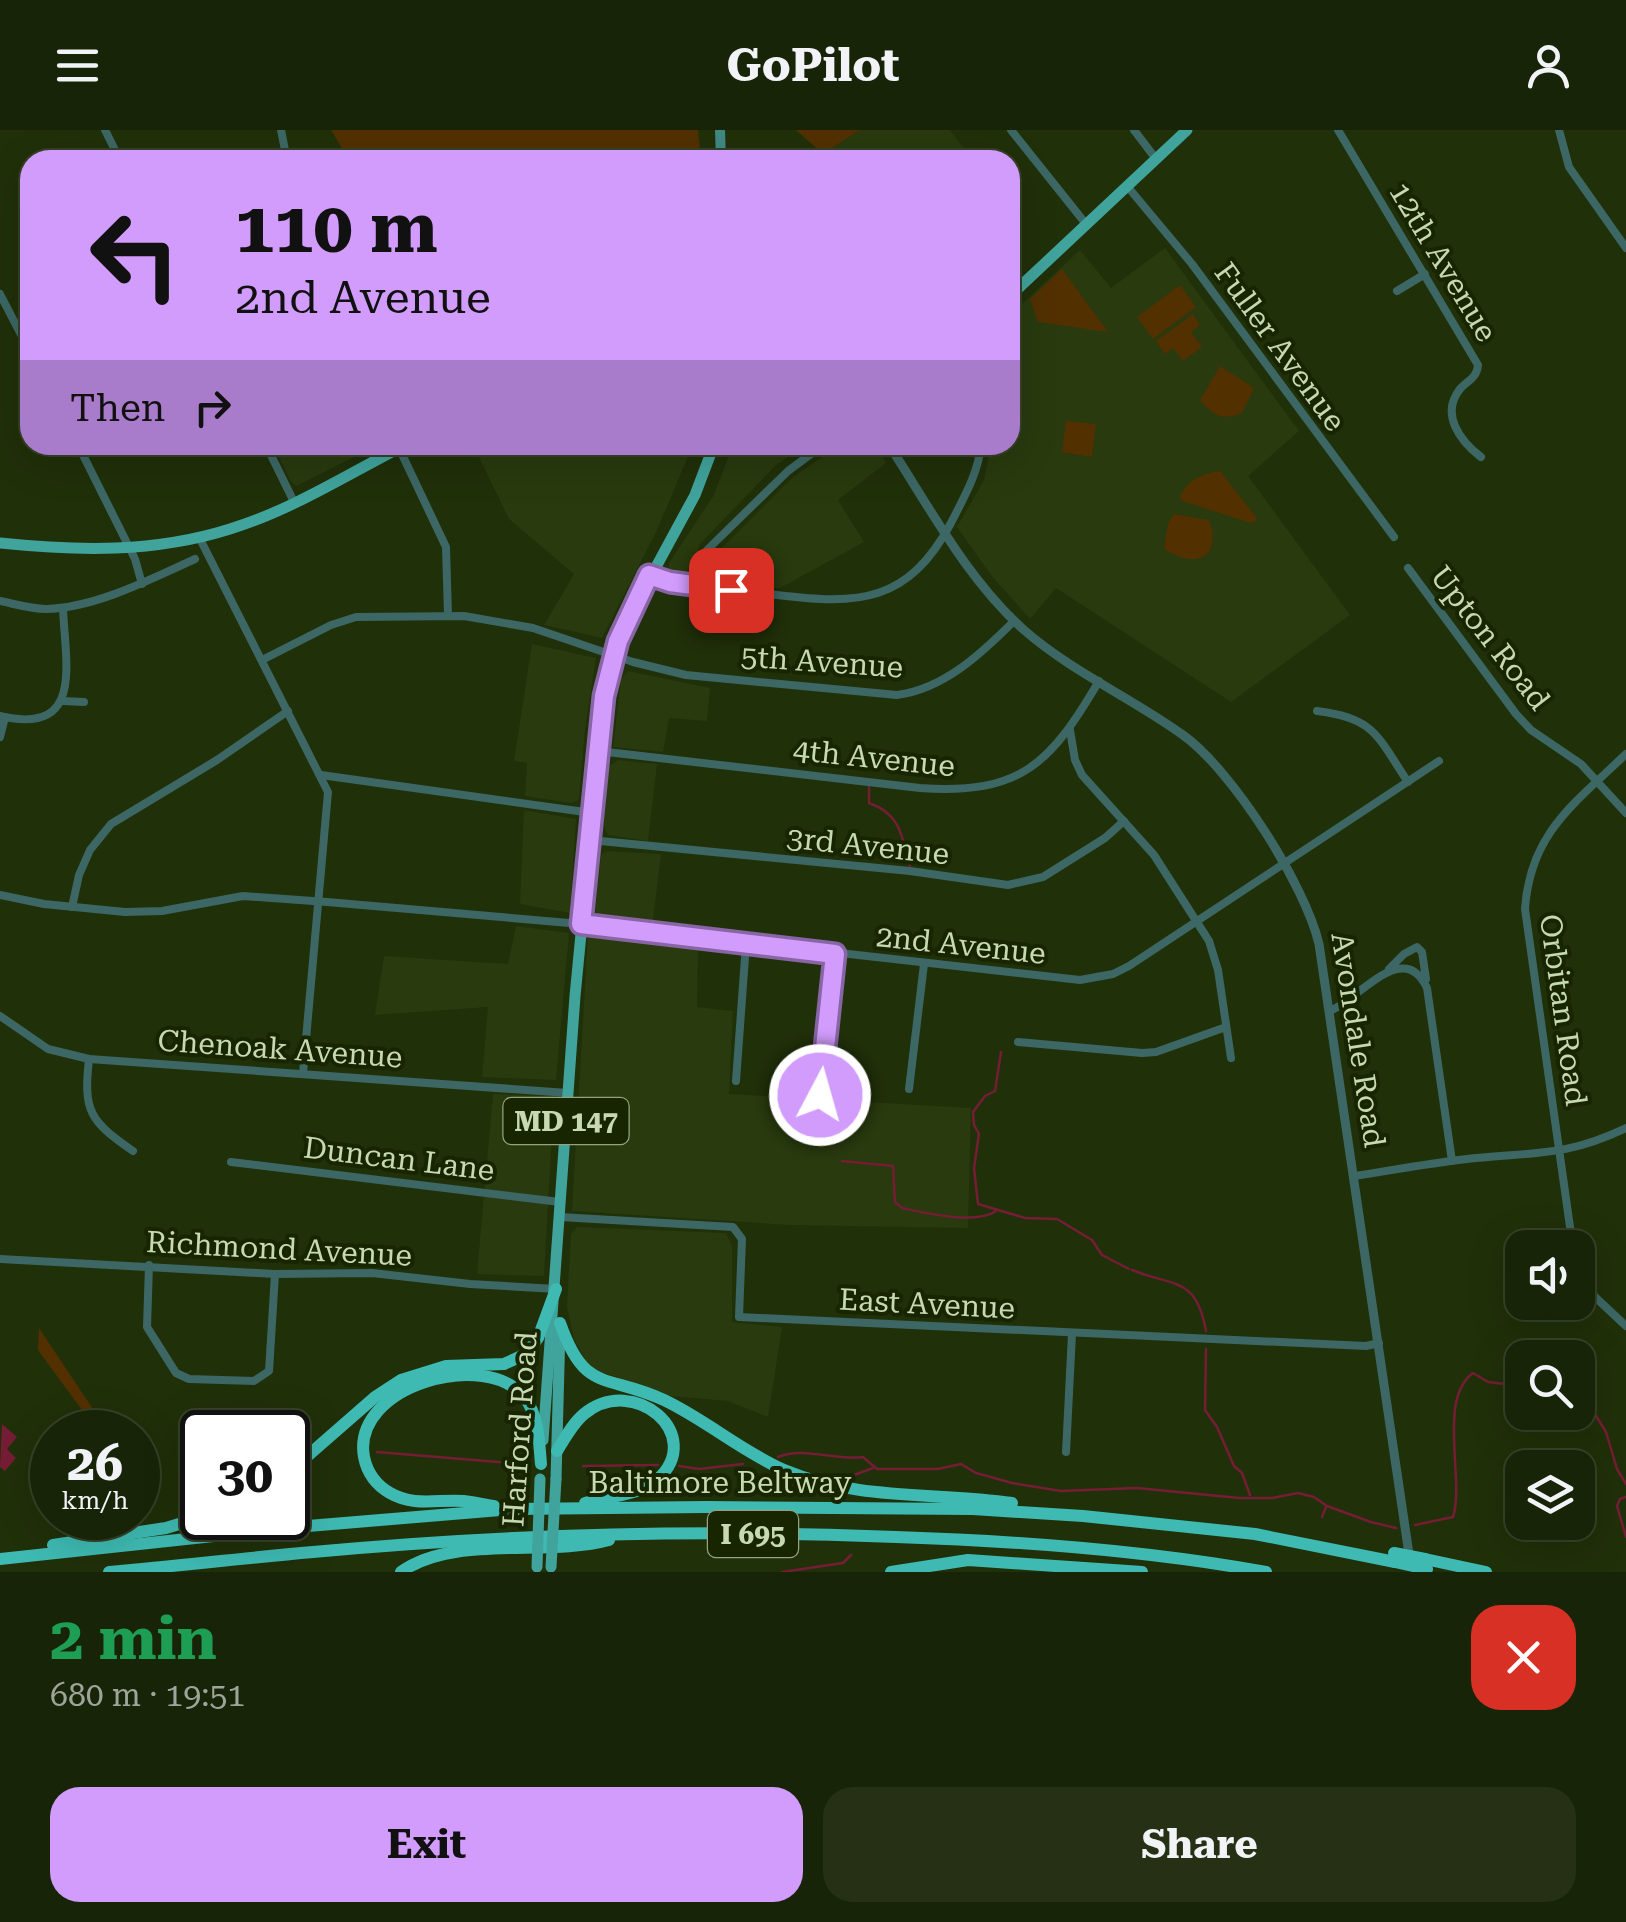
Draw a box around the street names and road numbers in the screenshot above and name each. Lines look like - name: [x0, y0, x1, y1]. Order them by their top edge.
- street label: 12th Avenue: [1382, 176, 1505, 348]
- street label: Fuller Avenue: [1208, 256, 1353, 438]
- street label: Upton Road: [1423, 559, 1557, 717]
- street label: 5th Avenue: [740, 638, 904, 685]
- street label: 4th Avenue: [791, 732, 957, 783]
- street label: 3rd Avenue: [785, 820, 951, 871]
- street label: Orbitan Road: [1533, 912, 1594, 1108]
- street label: 2nd Avenue: [874, 918, 1048, 971]
- street label: Avondale Road: [1324, 930, 1393, 1150]
- street label: Chenoak Avenue: [156, 1022, 404, 1075]
- road number: MD 147: [504, 1098, 628, 1144]
- street label: Duncan Lane: [302, 1129, 497, 1188]
- street label: Richmond Avenue: [145, 1224, 413, 1273]
- street label: East Avenue: [838, 1281, 1016, 1326]
- street label: Harford Road: [495, 1330, 544, 1528]
- street label: Baltimore Beltway: [589, 1465, 852, 1500]
- road number: I 695: [708, 1511, 798, 1557]

